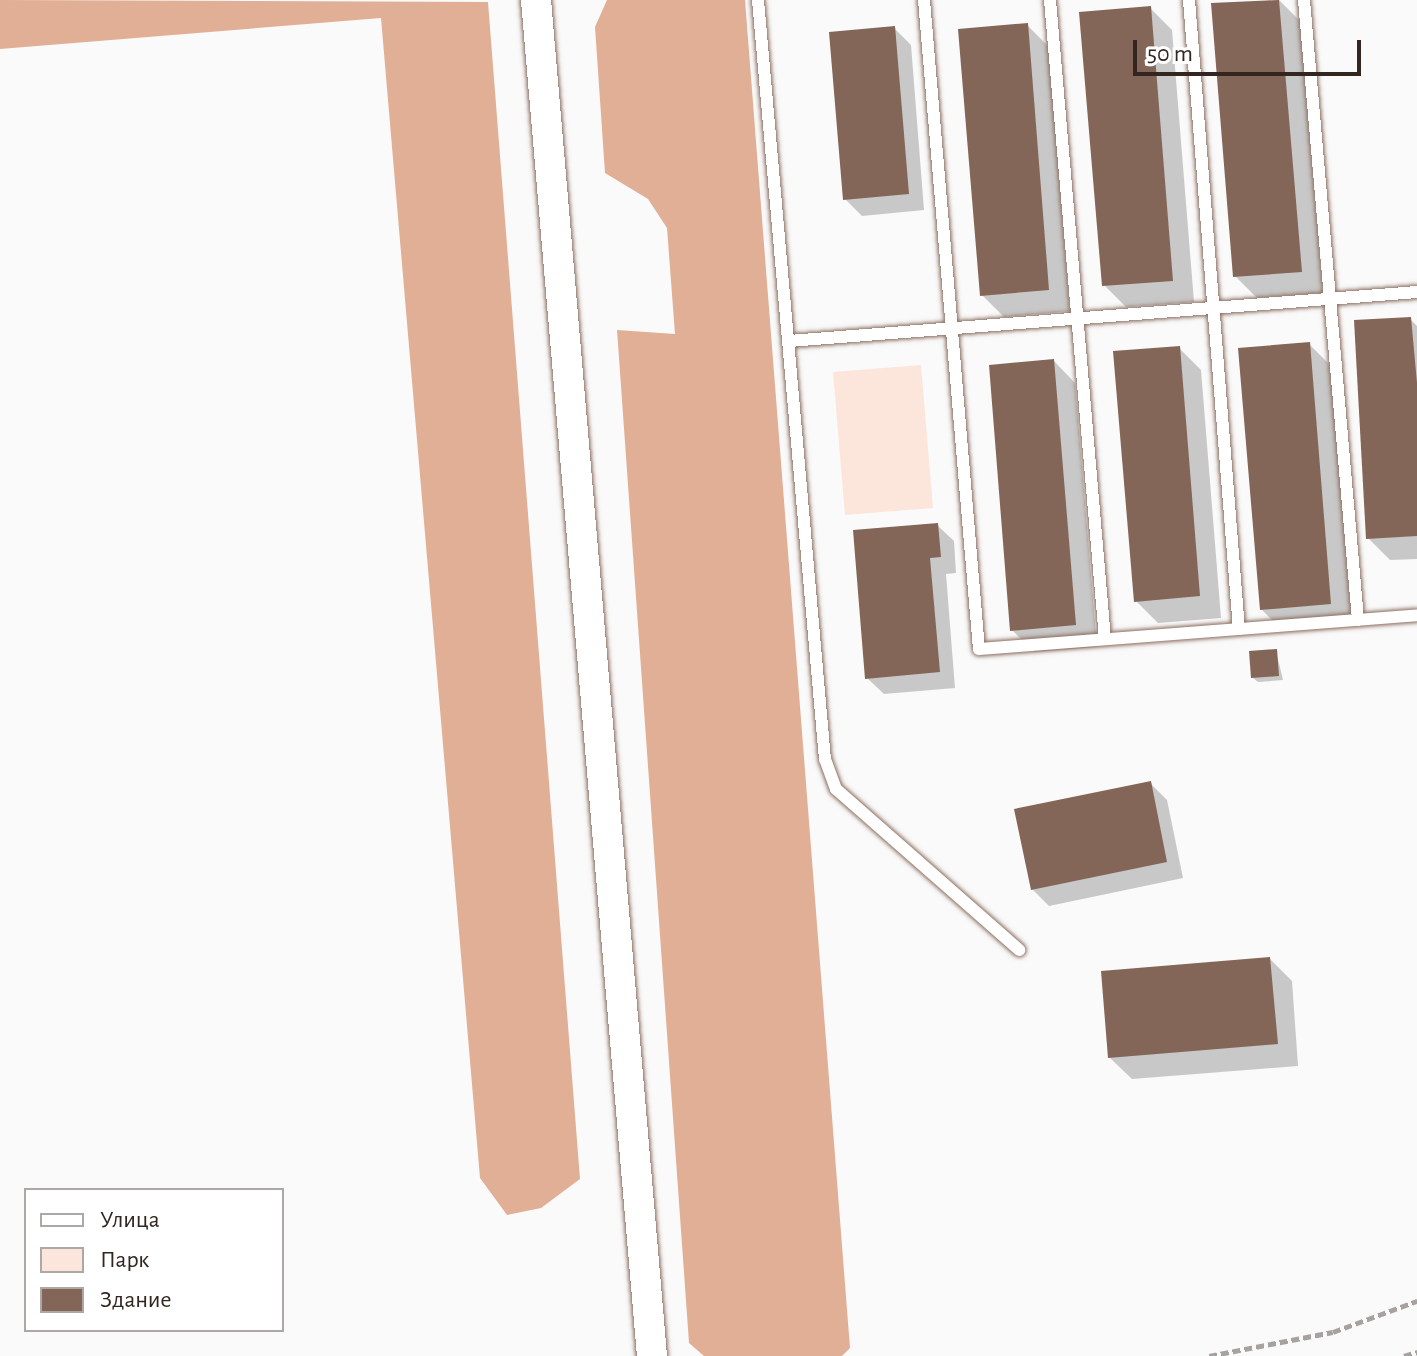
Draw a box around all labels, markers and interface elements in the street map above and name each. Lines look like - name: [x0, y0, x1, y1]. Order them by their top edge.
- scale bar: [1137, 24, 1365, 74]
- text: 50 m: [1147, 42, 1193, 66]
- legend: [24, 1188, 284, 1332]
- text: Улица: [100, 1208, 160, 1232]
- text: Парк: [100, 1248, 149, 1272]
- text: Здание: [100, 1288, 171, 1312]

